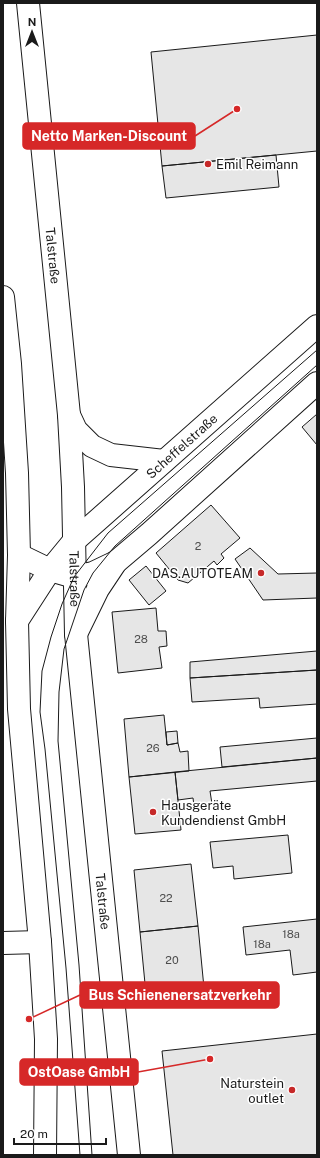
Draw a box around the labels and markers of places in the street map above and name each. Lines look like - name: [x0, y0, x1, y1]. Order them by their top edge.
- callout: Netto Marken-Discount: [23, 123, 195, 149]
- place label: Emil Reimann: [216, 157, 298, 172]
- marker: Emil Reimann: [203, 159, 213, 169]
- place label: DAS.AUTOTEAM: [152, 566, 253, 581]
- marker: DAS.AUTOTEAM: [256, 568, 266, 578]
- place label: Hausgeräte Kundendienst GmbH: [161, 798, 286, 828]
- marker: Hausgeräte Kundendienst GmbH: [148, 807, 158, 817]
- callout: Bus Schienenersatzverkehr: [80, 982, 279, 1008]
- callout: OstOase GmbH: [20, 1059, 138, 1085]
- place label: Naturstein outlet: [220, 1076, 284, 1106]
- marker: Naturstein outlet: [287, 1085, 297, 1095]

